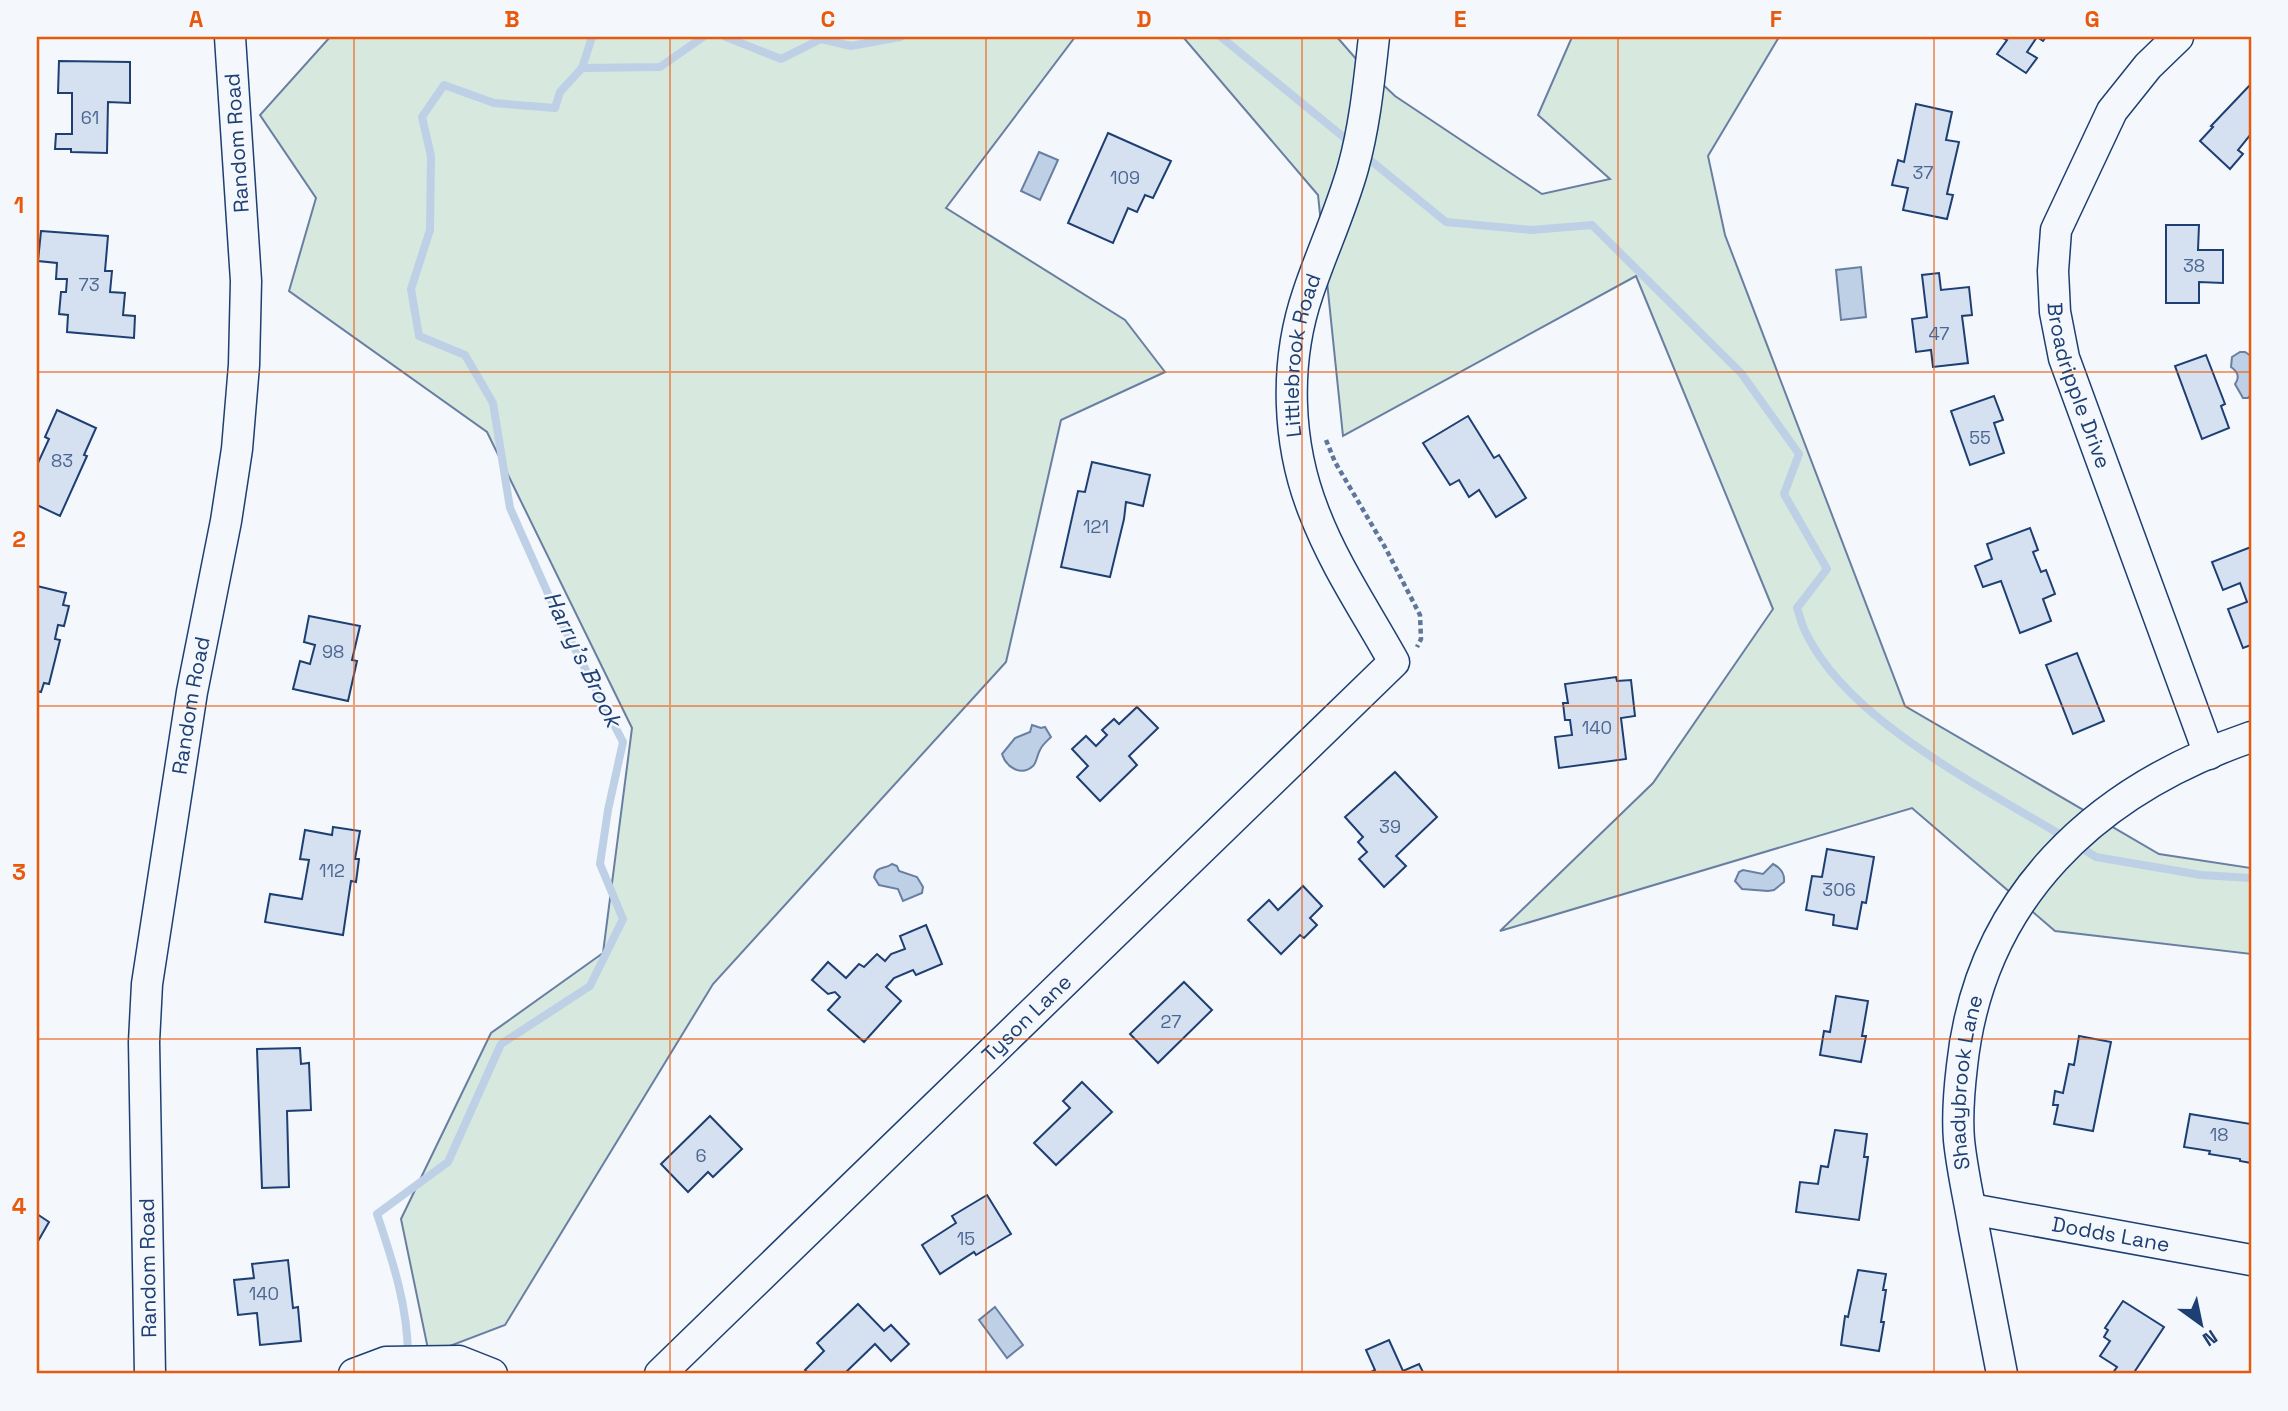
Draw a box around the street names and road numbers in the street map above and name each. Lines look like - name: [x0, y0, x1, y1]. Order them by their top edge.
- street label: Random Road: [218, 72, 255, 214]
- street label: Littlebrook Road: [1278, 270, 1327, 439]
- street label: Broadripple Drive: [2042, 302, 2117, 472]
- street label: Random Road: [165, 634, 216, 776]
- street label: Tyson Lane: [976, 968, 1077, 1068]
- street label: Shadybrook Lane: [1944, 991, 1989, 1172]
- street label: Random Road: [133, 1198, 162, 1338]
- street label: Dodds Lane: [2050, 1210, 2172, 1258]

